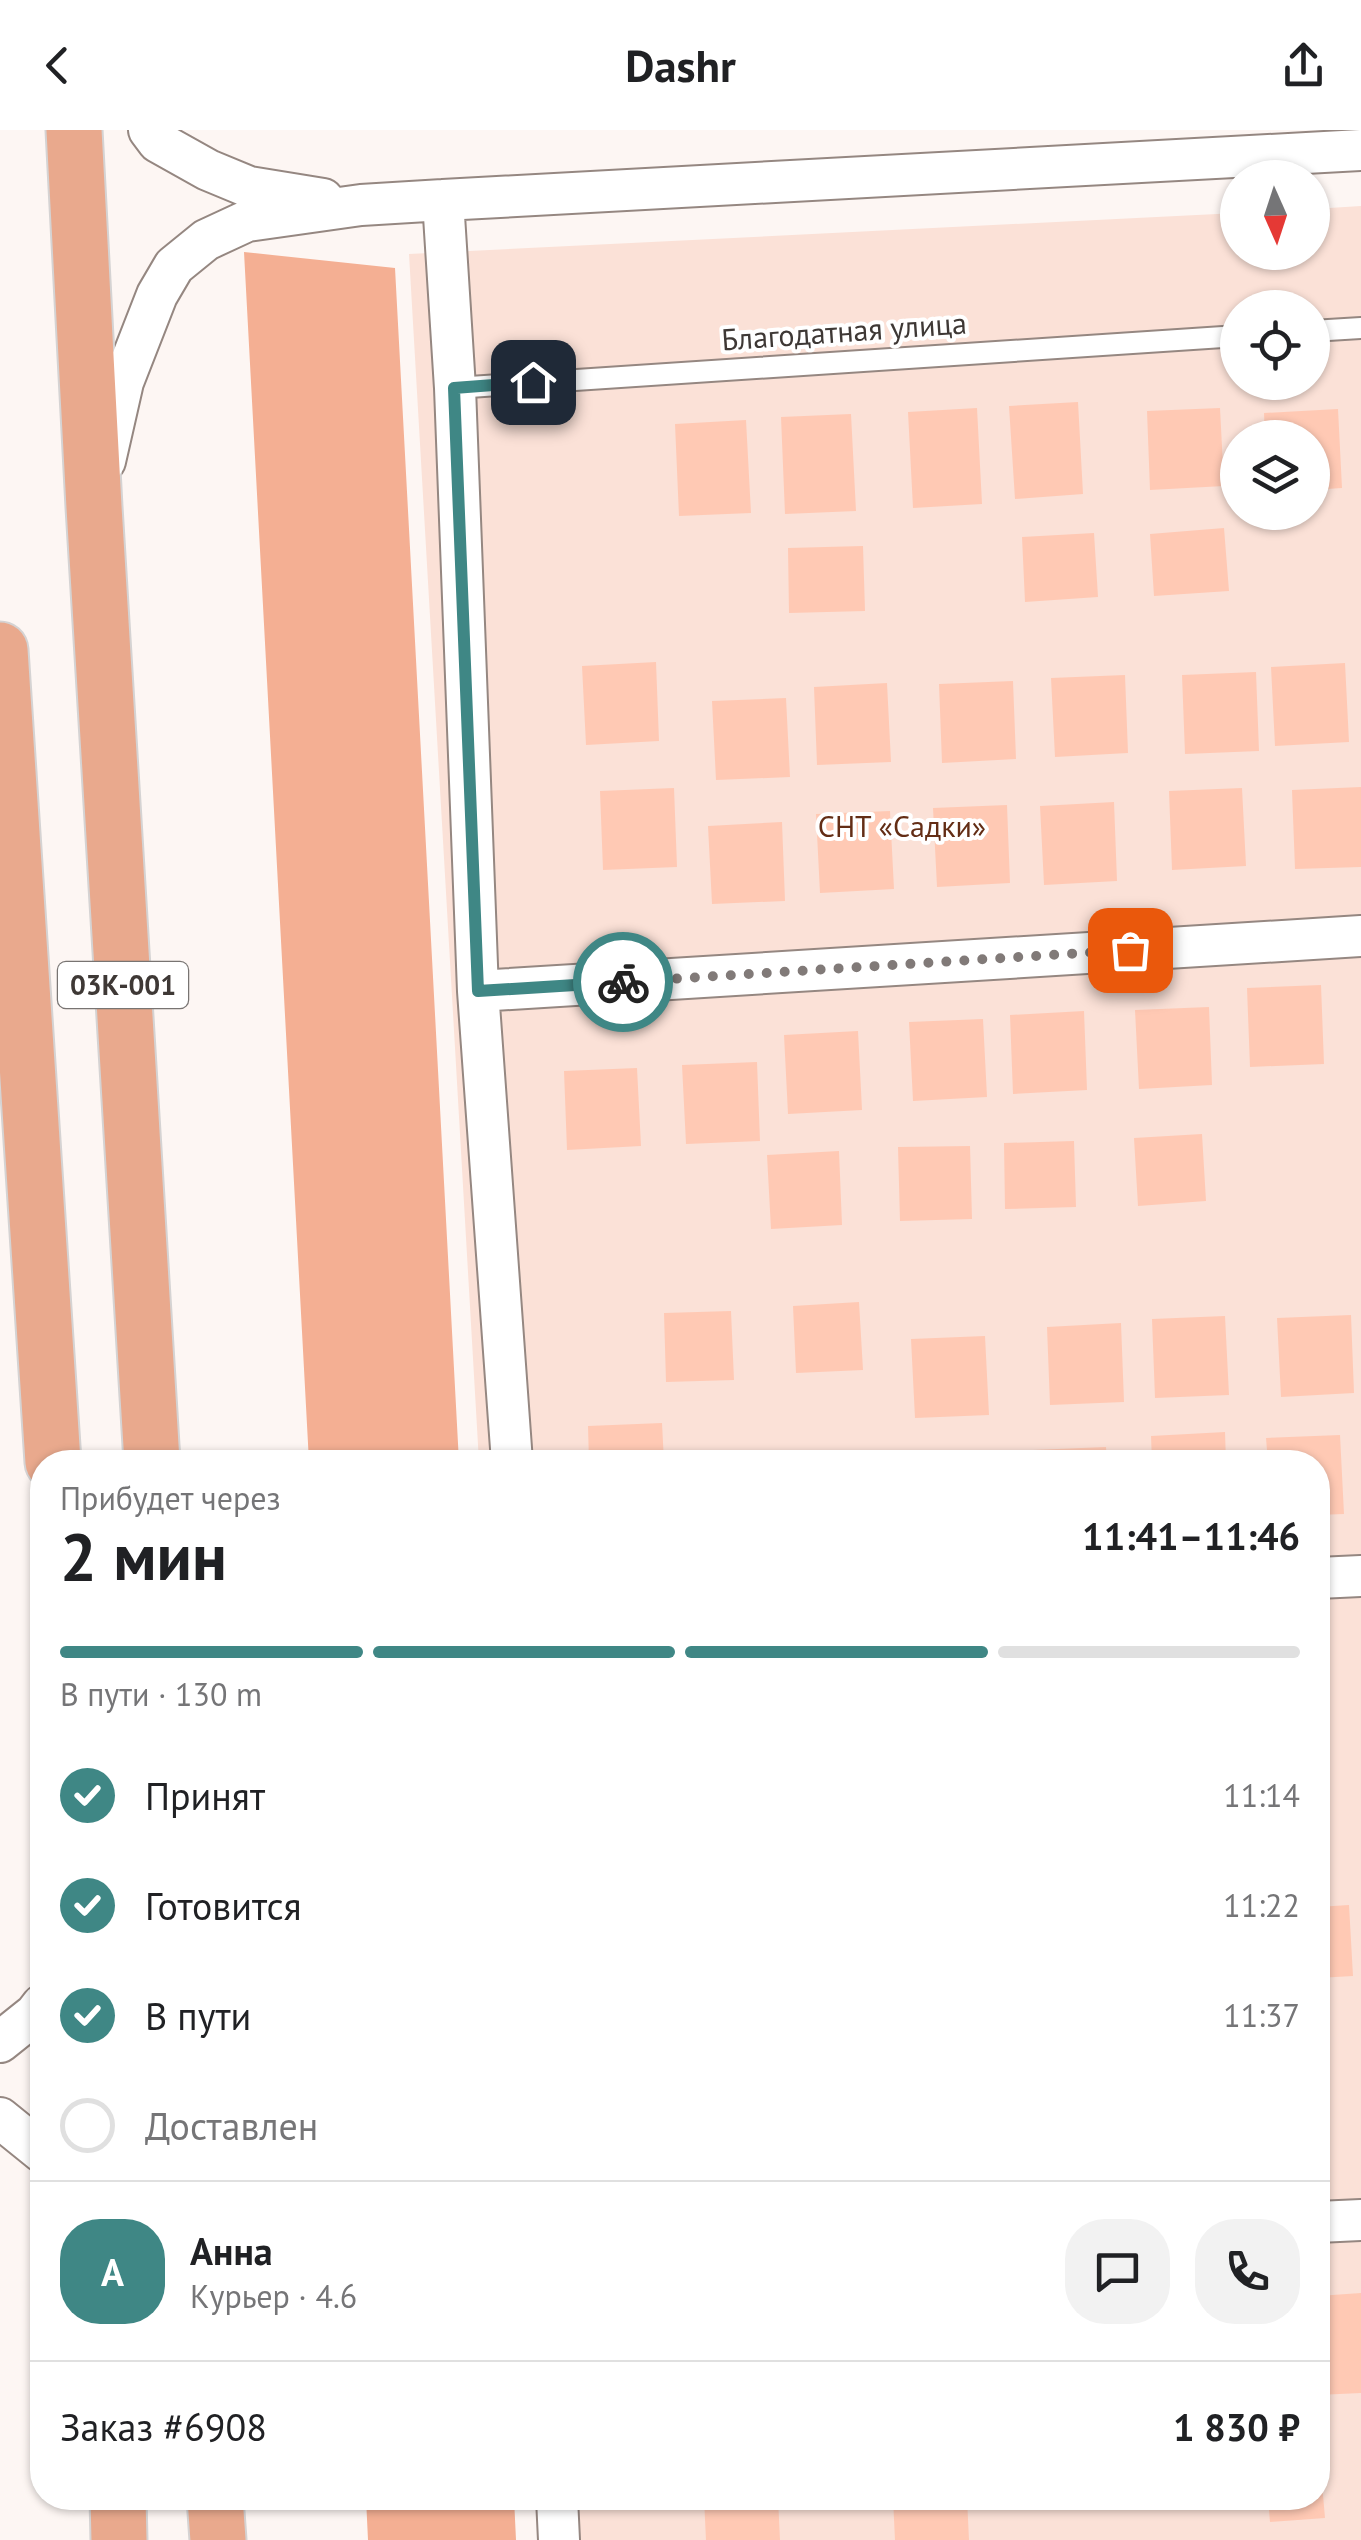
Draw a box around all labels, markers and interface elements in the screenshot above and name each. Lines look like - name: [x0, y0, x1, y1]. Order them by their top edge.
- text: Dashr: [625, 36, 736, 94]
- icon: back: [30, 38, 85, 93]
- icon: share: [1276, 38, 1331, 93]
- north arrow: [1220, 160, 1330, 270]
- map controls: [1220, 160, 1330, 530]
- button: locate: [1220, 290, 1330, 400]
- street label: Благодатная улица: [720, 302, 968, 359]
- pin: [491, 340, 576, 425]
- icon: home: [506, 355, 561, 410]
- button: layers: [1220, 420, 1330, 530]
- park label: СНТ «Садки»: [818, 806, 986, 845]
- pin: [1088, 908, 1173, 993]
- icon: bag: [1103, 923, 1158, 978]
- courier: [573, 932, 673, 1032]
- icon: bike: [596, 955, 651, 1010]
- road number: 03К-001: [58, 962, 188, 1008]
- text: Прибудет через: [60, 1477, 281, 1519]
- text: 11:41–11:46: [1082, 1511, 1300, 1560]
- text: 2 мин: [60, 1514, 227, 1598]
- text: В пути · 130 m: [60, 1673, 262, 1715]
- icon: check: [60, 1768, 115, 1823]
- text: Принят: [145, 1771, 265, 1820]
- text: 11:14: [1223, 1774, 1300, 1816]
- icon: check: [60, 1878, 115, 1933]
- text: Готовится: [145, 1881, 302, 1930]
- text: 11:22: [1223, 1884, 1300, 1926]
- icon: check: [60, 1988, 115, 2043]
- text: В пути: [145, 1991, 251, 2040]
- text: 11:37: [1223, 1994, 1300, 2036]
- text: Доставлен: [145, 2101, 318, 2150]
- button: chat: [1065, 2219, 1170, 2324]
- button: phone: [1195, 2219, 1300, 2324]
- text: Анна: [190, 2226, 273, 2275]
- text: А: [101, 2247, 124, 2296]
- text: Курьер · 4.6: [190, 2275, 357, 2317]
- text: Заказ #6908: [60, 2402, 267, 2451]
- text: 1 830 ₽: [1173, 2402, 1300, 2451]

